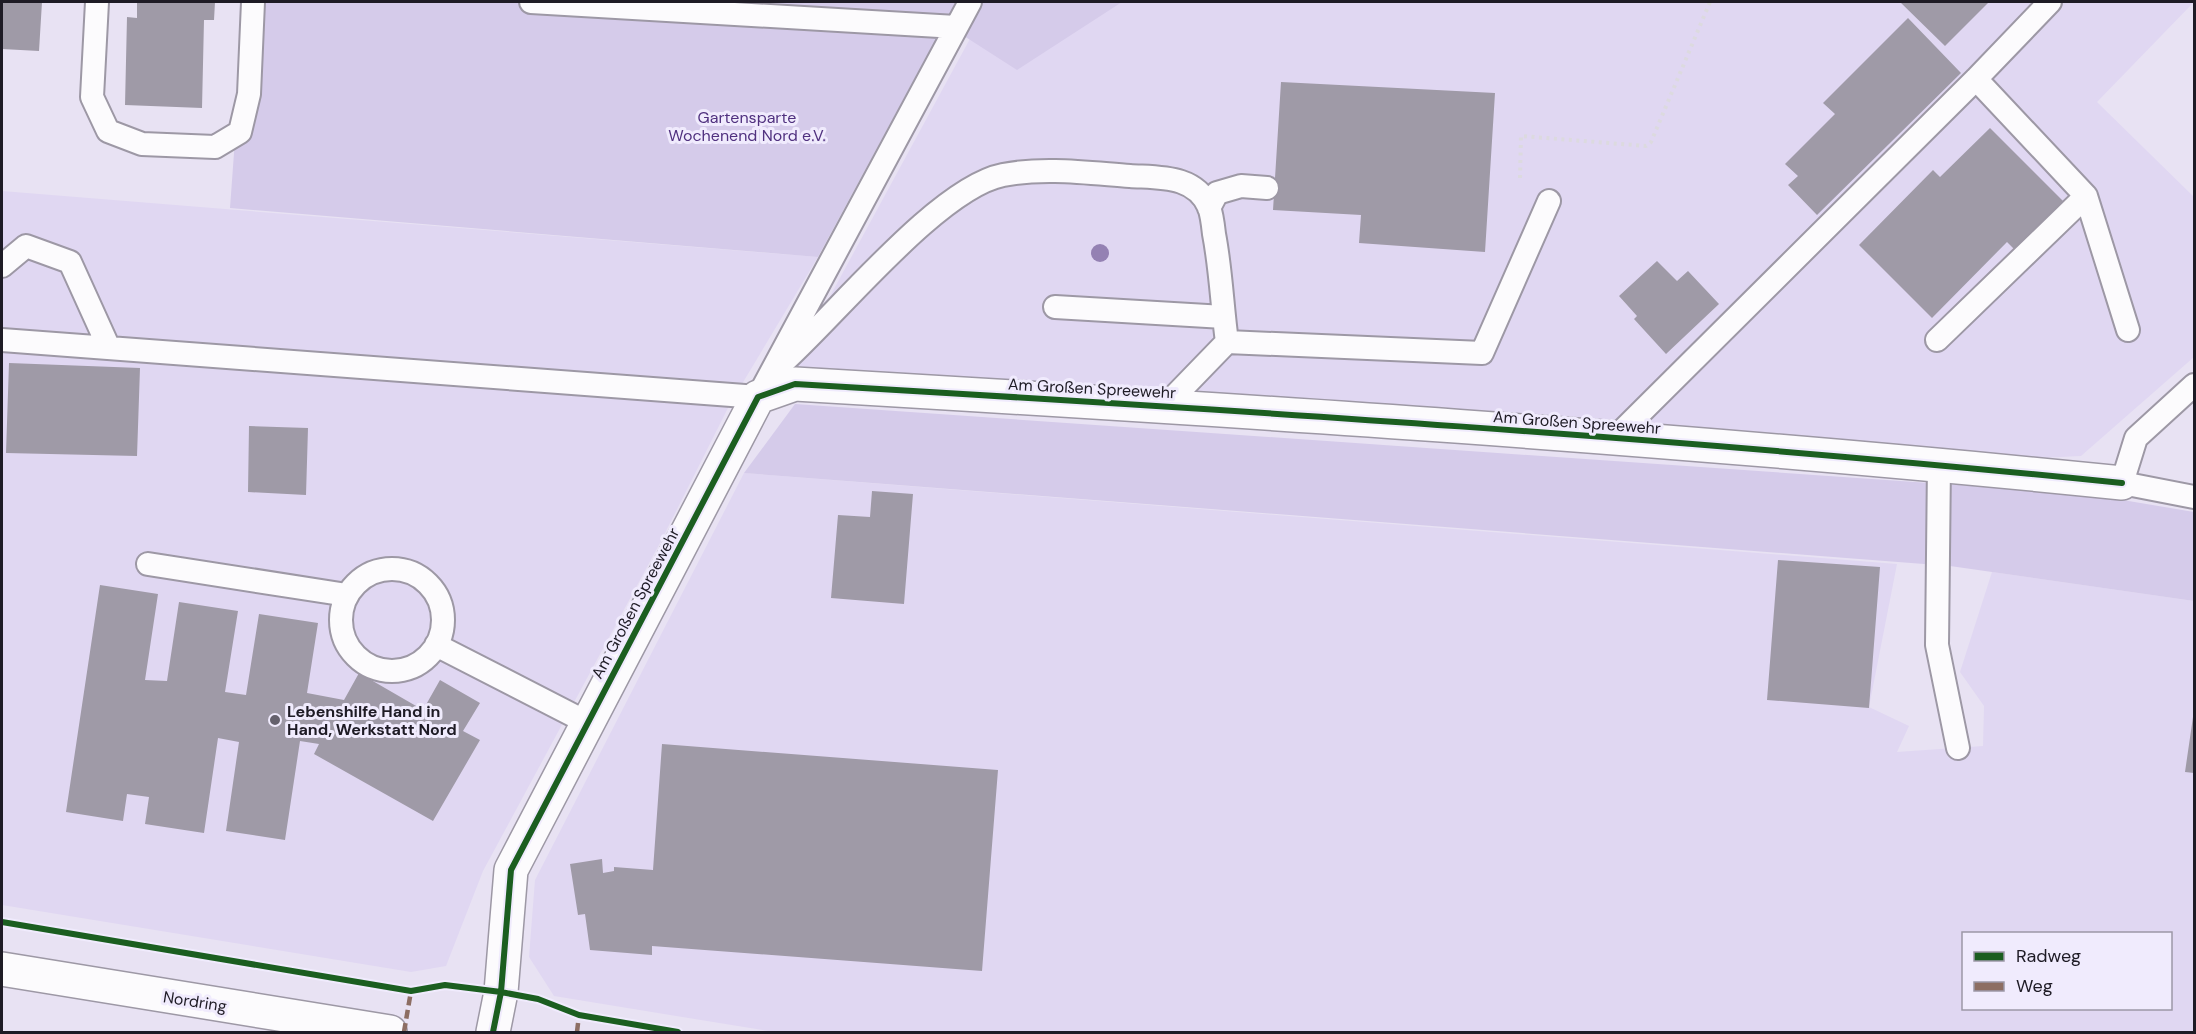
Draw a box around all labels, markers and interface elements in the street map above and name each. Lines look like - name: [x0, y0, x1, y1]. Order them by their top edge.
- park label: Gartensparte Wochenend Nord e.V.: [668, 107, 826, 146]
- street label: Am Großen Spreewehr: [1007, 374, 1177, 403]
- street label: Am Großen Spreewehr: [1492, 406, 1662, 439]
- street label: Am Großen Spreewehr: [587, 524, 684, 682]
- place label: Lebenshilfe Hand in Hand, Werkstatt Nord: [287, 701, 457, 740]
- marker: Lebenshilfe Hand in Hand, Werkstatt Nord: [268, 713, 282, 727]
- legend: [1962, 932, 2172, 1010]
- text: Radweg: [2016, 944, 2081, 968]
- text: Weg: [2016, 974, 2053, 998]
- street label: Nordring: [162, 986, 228, 1017]

